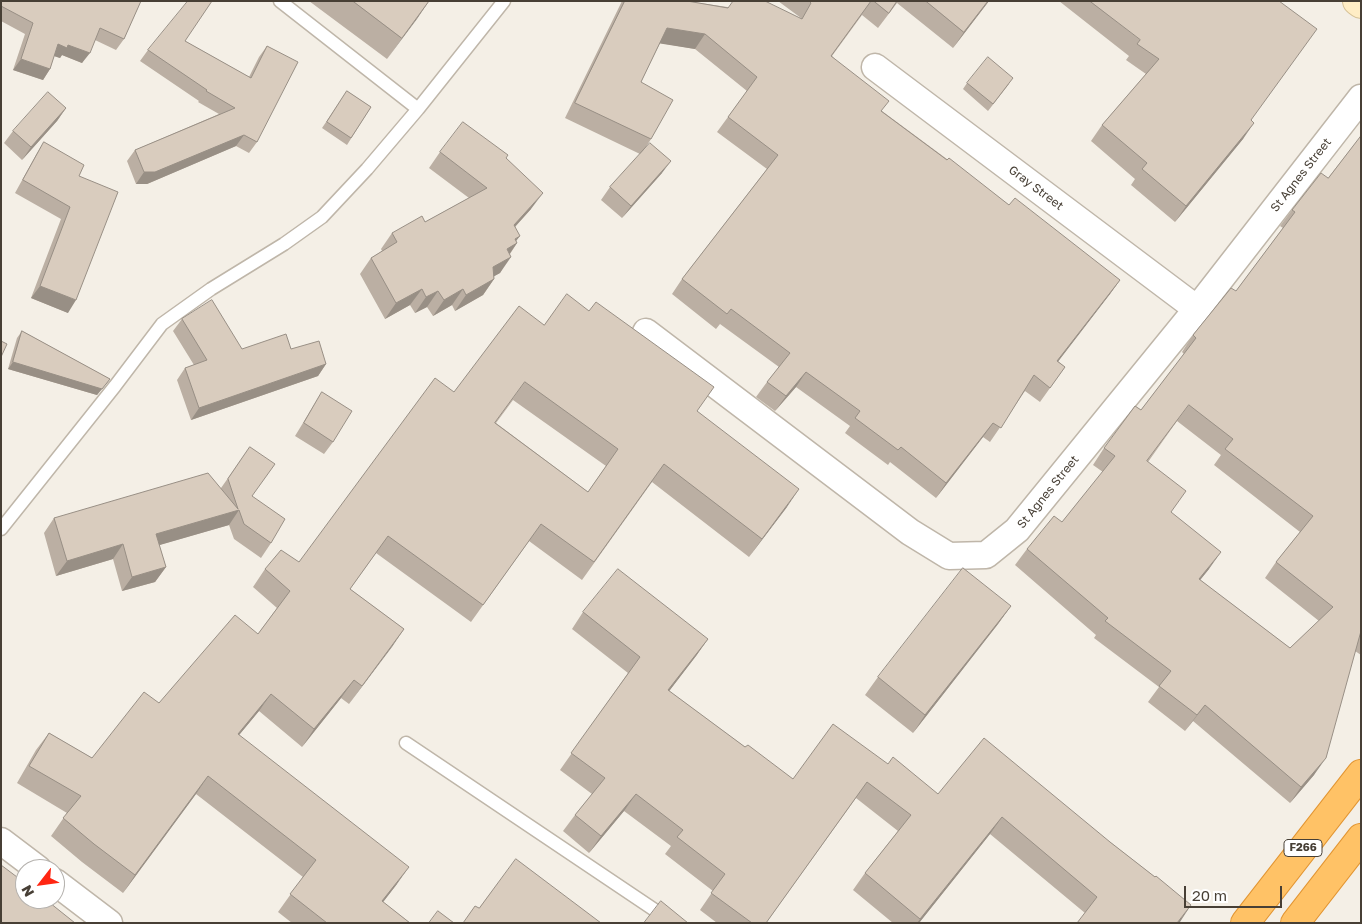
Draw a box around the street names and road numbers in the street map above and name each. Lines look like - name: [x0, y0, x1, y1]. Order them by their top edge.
- street label: St Agnes Street: [1268, 135, 1334, 215]
- street label: Gray Street: [1006, 163, 1066, 213]
- street label: St Agnes Street: [1014, 453, 1082, 531]
- road number: F266: [1284, 840, 1322, 856]

